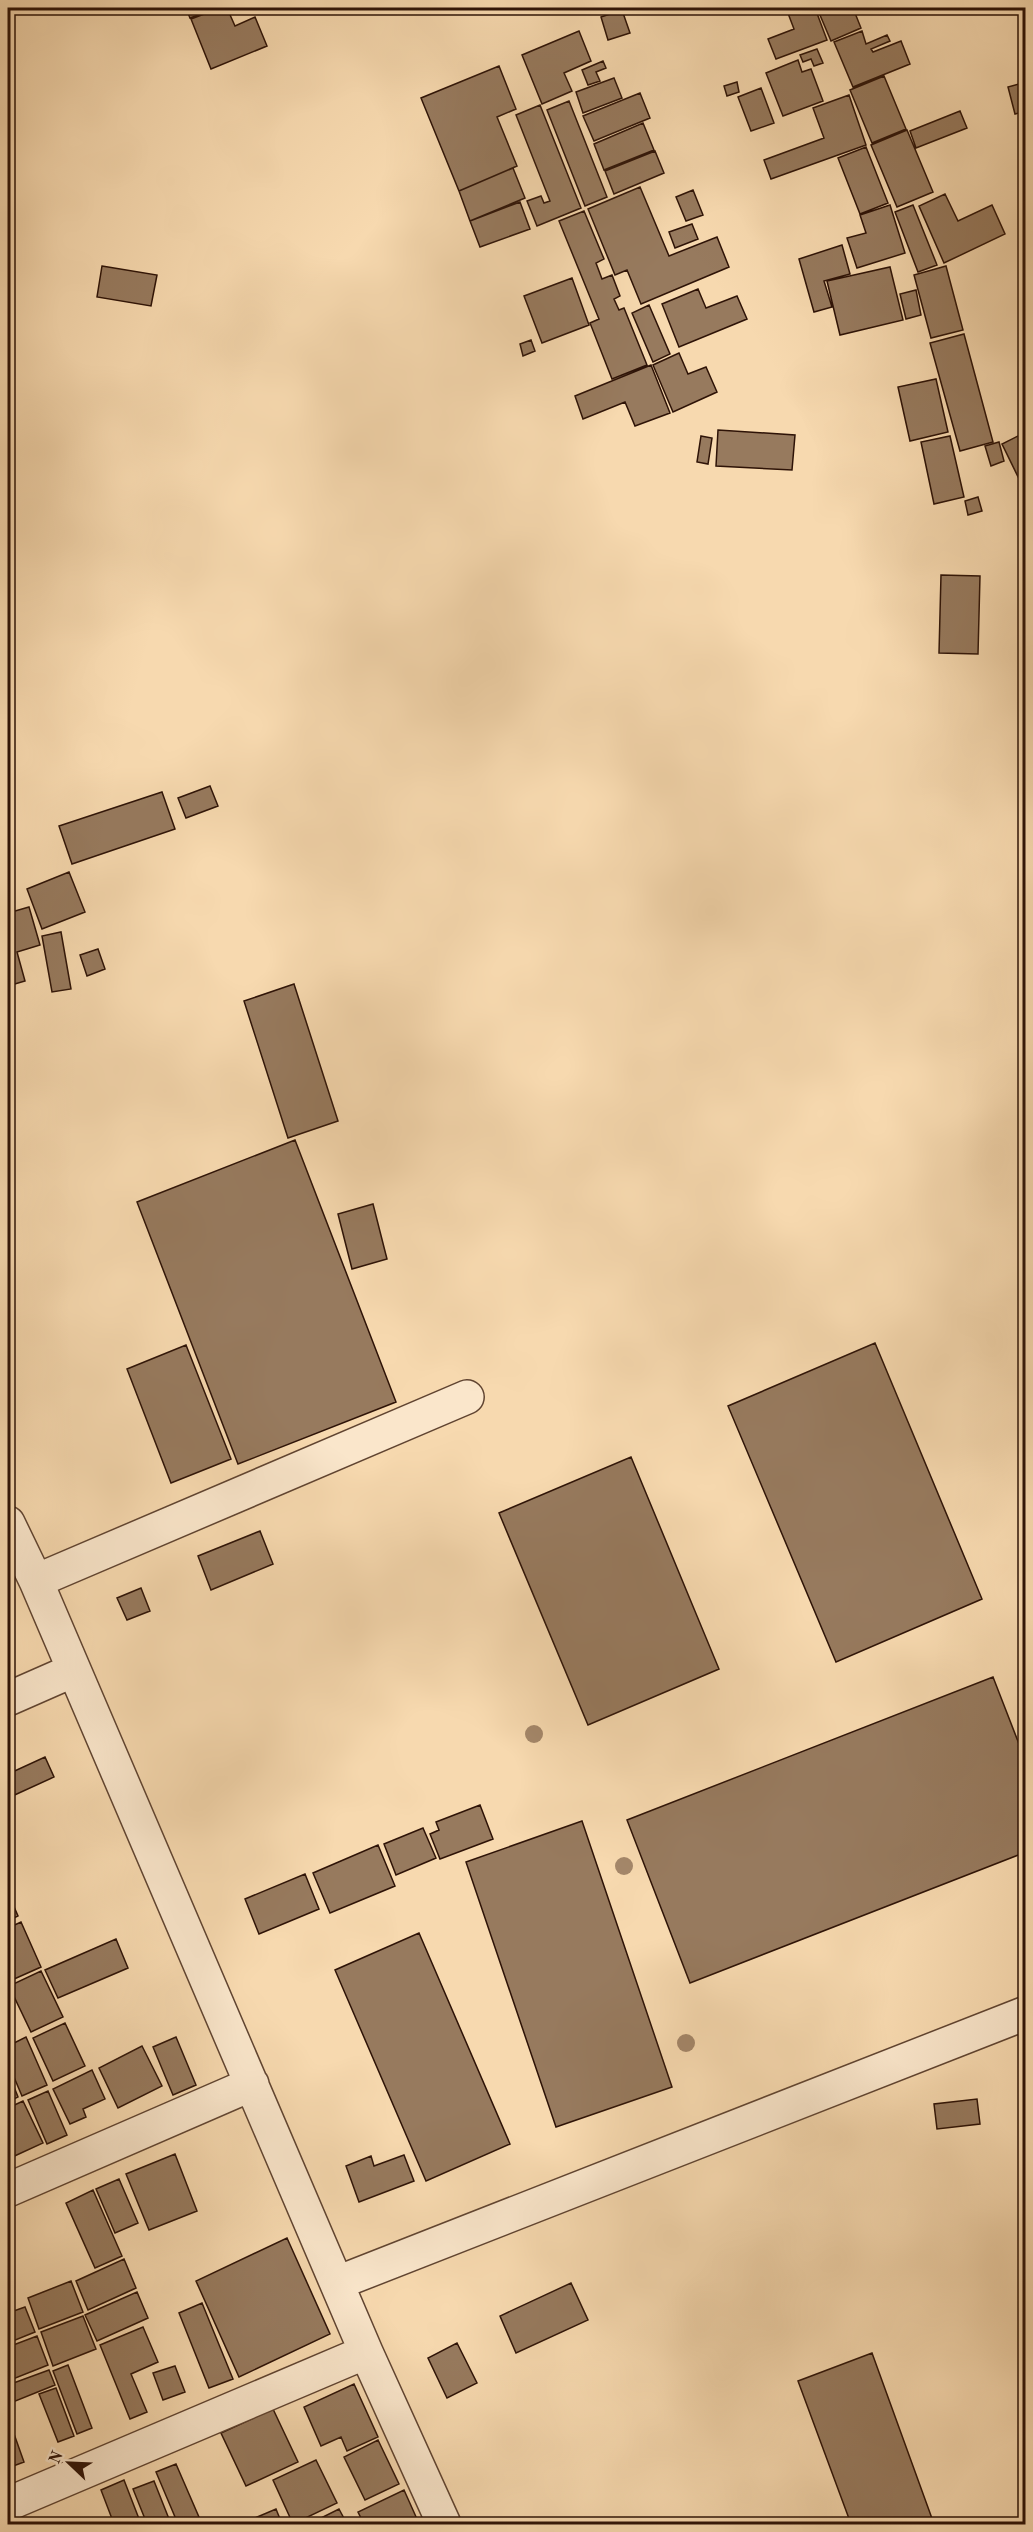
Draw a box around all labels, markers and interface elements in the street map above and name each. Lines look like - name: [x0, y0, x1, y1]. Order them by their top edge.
- north arrow: [39, 2433, 99, 2493]
- text: N: [47, 2448, 67, 2467]

